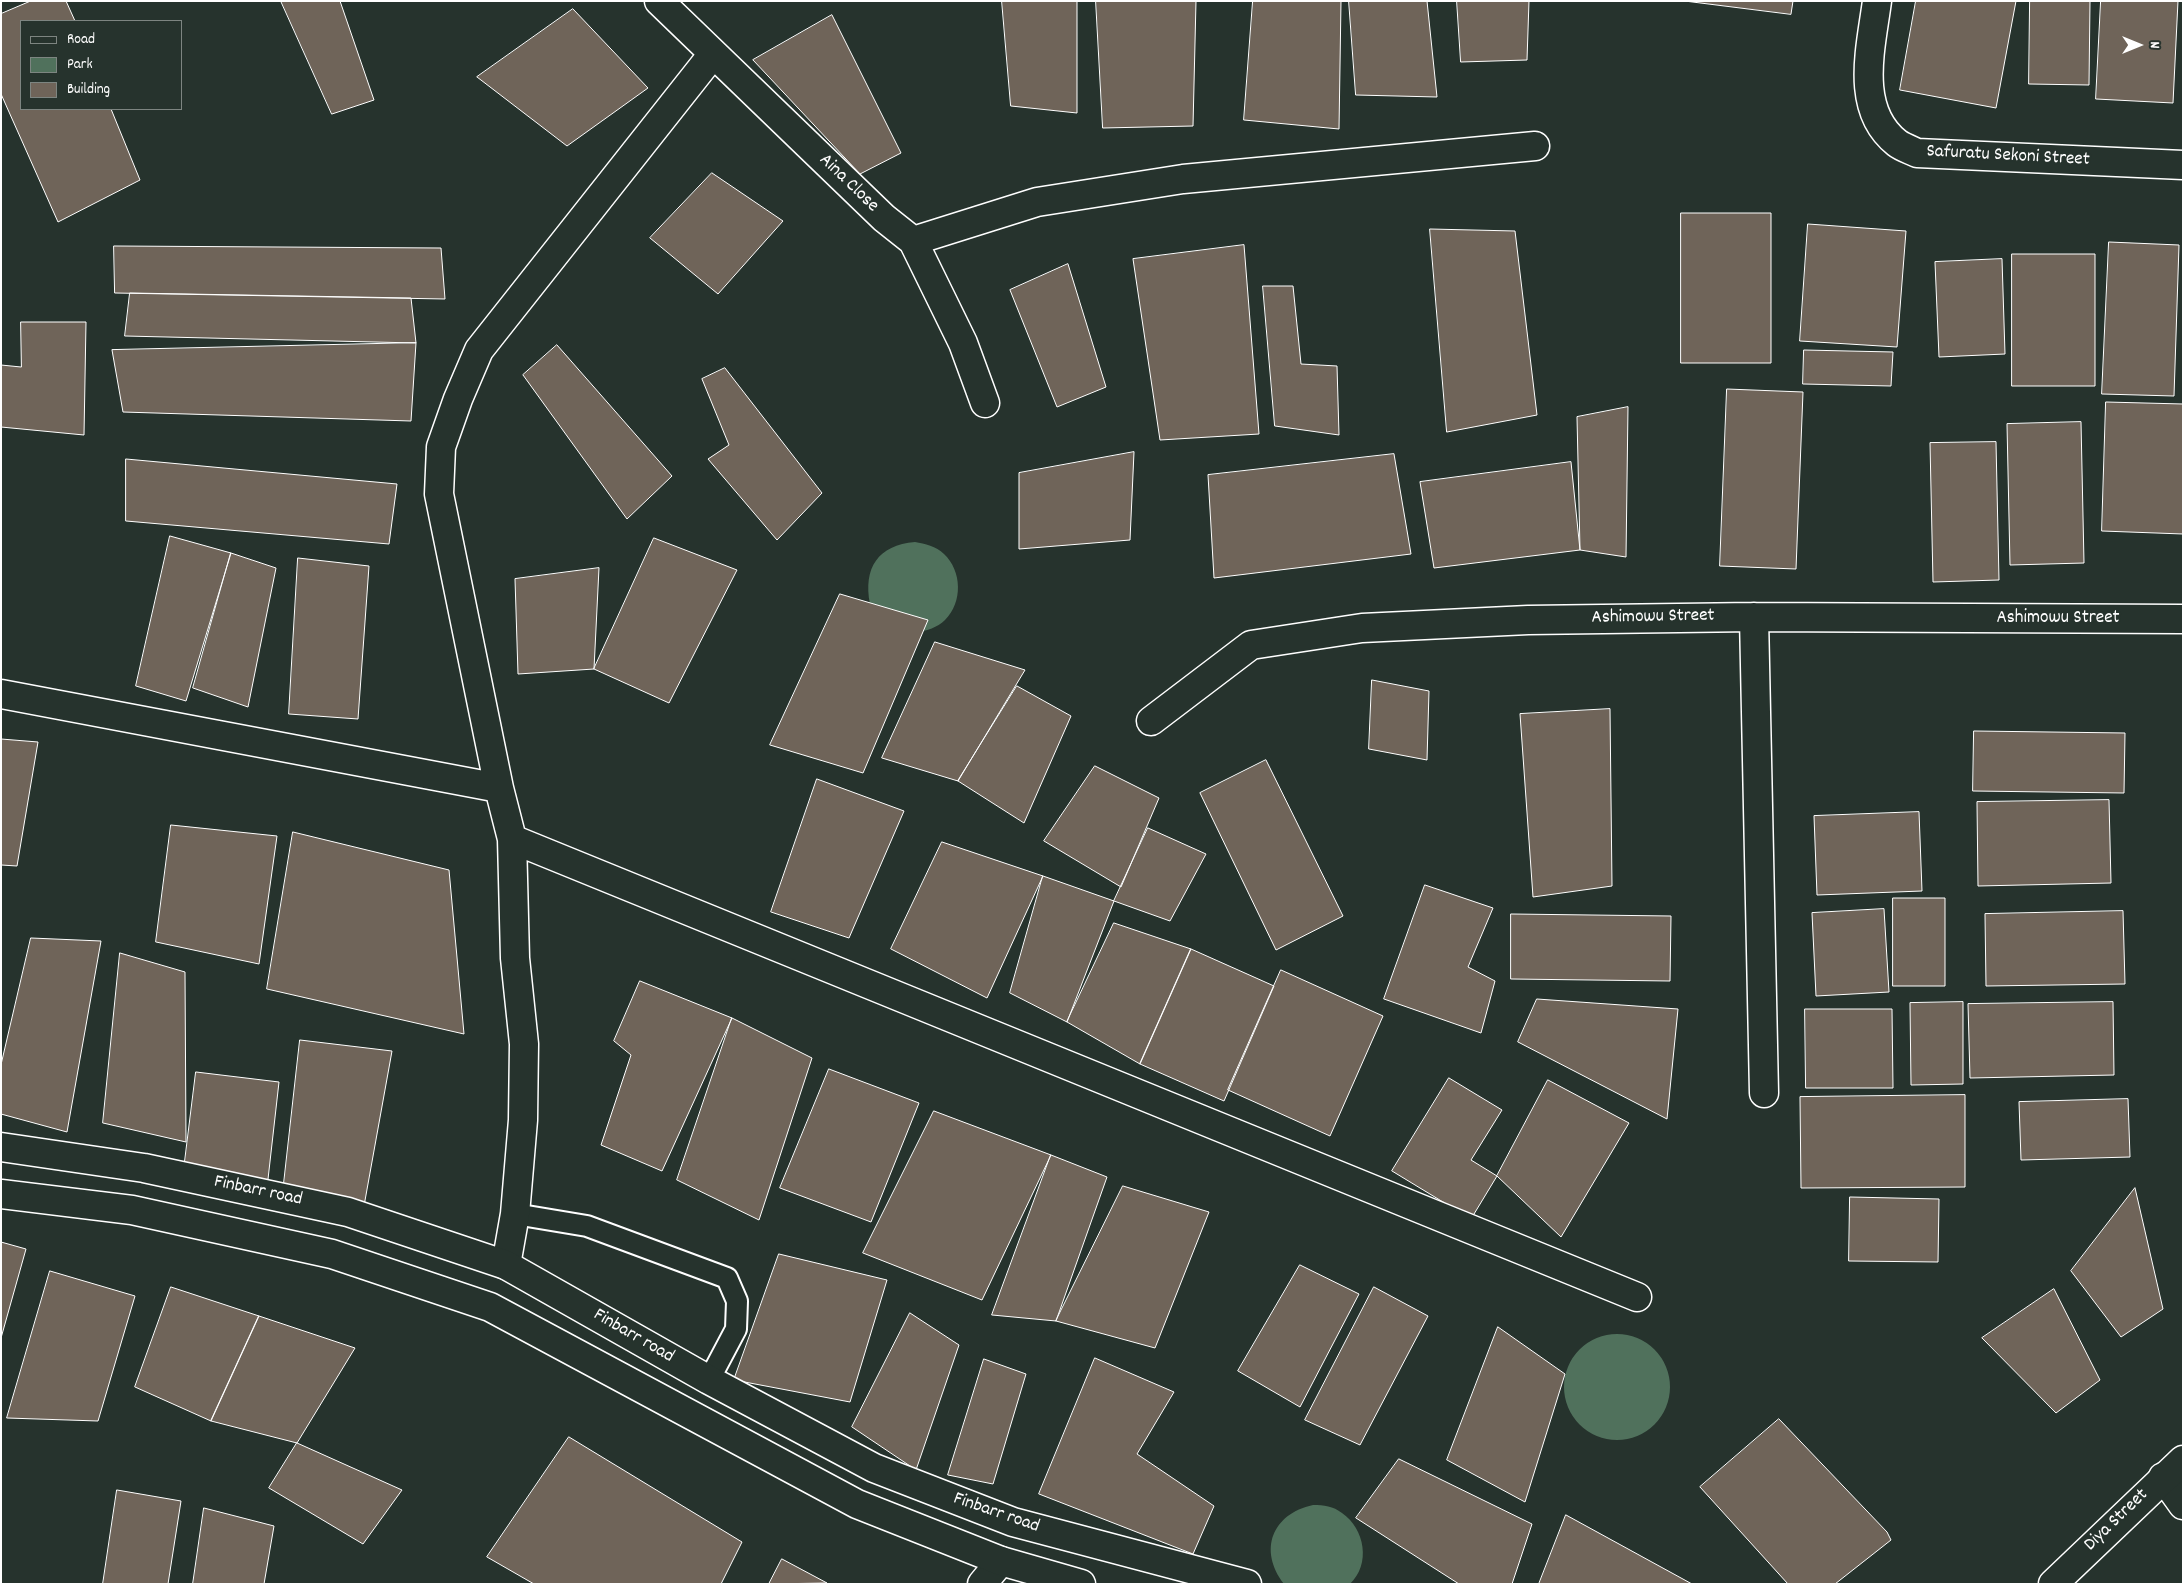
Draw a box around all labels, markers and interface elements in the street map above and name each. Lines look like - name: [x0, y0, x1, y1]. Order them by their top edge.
- legend: [20, 20, 182, 110]
- north arrow: [2114, 20, 2164, 70]
- text: Road: [67, 29, 95, 51]
- text: N: [2144, 42, 2164, 48]
- text: Park: [67, 54, 93, 76]
- text: Building: [67, 79, 110, 101]
- street label: Safuratu Sekoni Street: [1926, 141, 2090, 173]
- street label: Aina Close: [813, 150, 883, 218]
- street label: Ashimowu Street: [1591, 606, 1715, 630]
- street label: Ashimowu Street: [1996, 608, 2120, 630]
- street label: Finbarr road: [212, 1172, 304, 1212]
- street label: Finbarr road: [588, 1305, 678, 1369]
- street label: Diya Street: [2080, 1485, 2154, 1557]
- street label: Finbarr road: [950, 1489, 1042, 1539]

